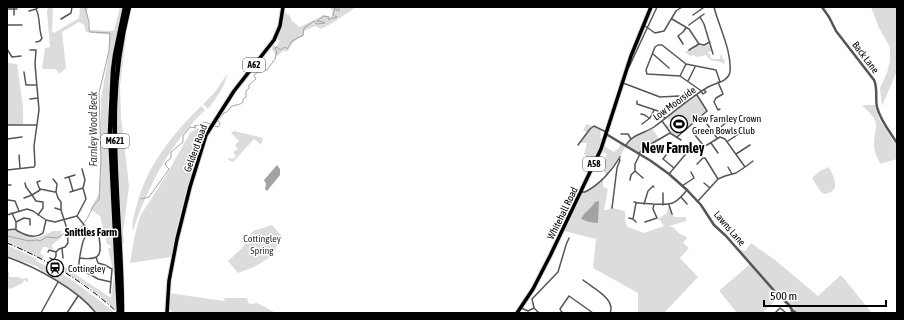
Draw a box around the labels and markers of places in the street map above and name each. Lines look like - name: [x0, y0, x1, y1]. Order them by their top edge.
- place label: New Farnley Crown Green Bowls Club: [692, 113, 761, 136]
- sports icon: New Farnley Crown Green Bowls Club: [669, 114, 689, 134]
- station icon: Cottingley: [45, 258, 65, 278]
- place label: Cottingley: [68, 263, 106, 274]

